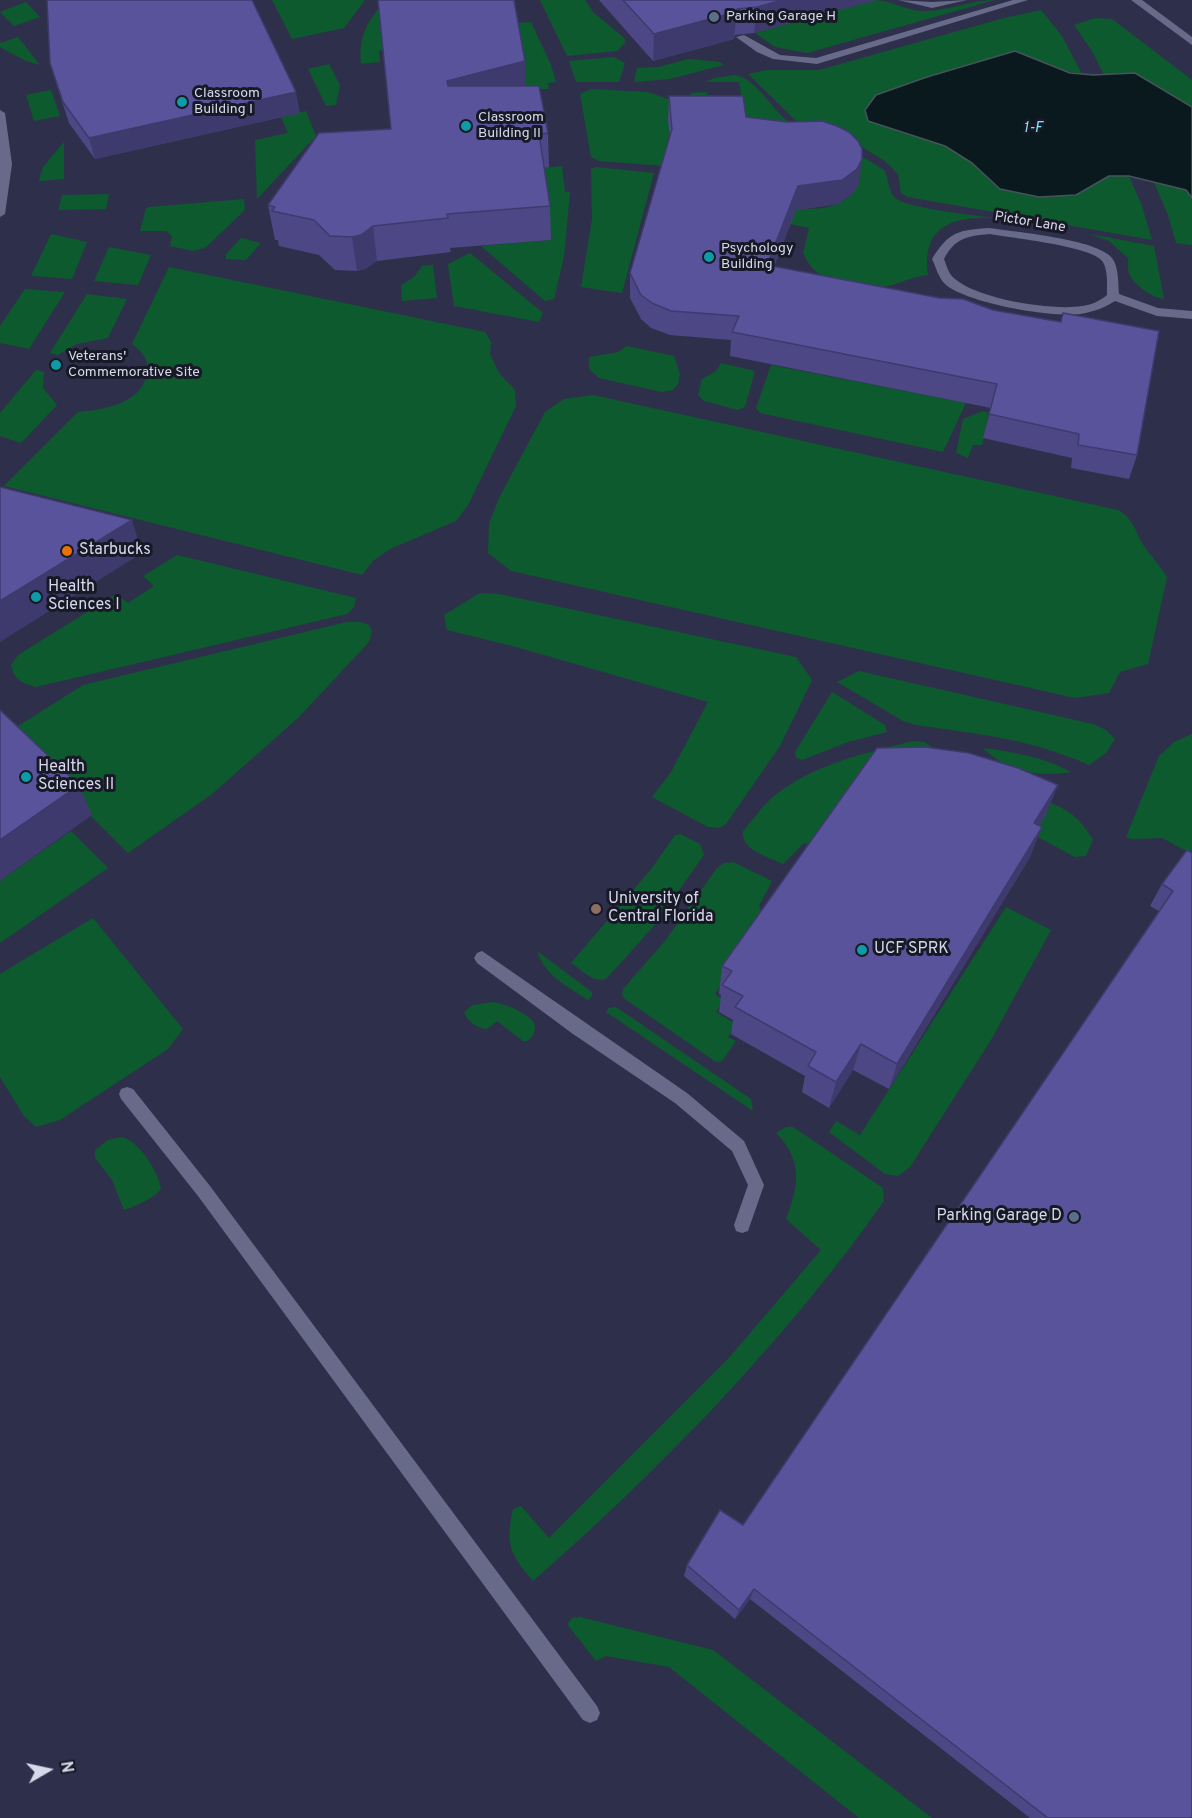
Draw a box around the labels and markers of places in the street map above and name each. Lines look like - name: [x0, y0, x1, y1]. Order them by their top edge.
- place label: Parking Garage H: [726, 9, 836, 25]
- marker: Parking Garage H: [707, 10, 721, 24]
- place label: Classroom Building I: [194, 86, 260, 118]
- marker: Classroom Building I: [175, 95, 189, 109]
- place label: Classroom Building II: [478, 110, 544, 142]
- marker: Classroom Building II: [459, 119, 473, 133]
- place label: Psychology Building: [721, 241, 793, 274]
- marker: Psychology Building: [702, 250, 716, 264]
- place label: Veterans' Commemorative Site: [68, 349, 200, 382]
- marker: Veterans' Commemorative Site: [49, 358, 63, 372]
- place label: Starbucks: [79, 541, 151, 561]
- marker: Starbucks: [60, 544, 74, 558]
- place label: Health Sciences I: [48, 578, 120, 616]
- marker: Health Sciences I: [29, 590, 43, 604]
- place label: Health Sciences II: [38, 758, 114, 796]
- marker: Health Sciences II: [19, 770, 33, 784]
- place label: University of Central Florida: [608, 890, 713, 928]
- marker: University of Central Florida: [589, 902, 603, 916]
- place label: UCF SPRK: [874, 940, 949, 960]
- marker: UCF SPRK: [855, 943, 869, 957]
- place label: Parking Garage D: [936, 1207, 1062, 1227]
- marker: Parking Garage D: [1067, 1210, 1081, 1224]

